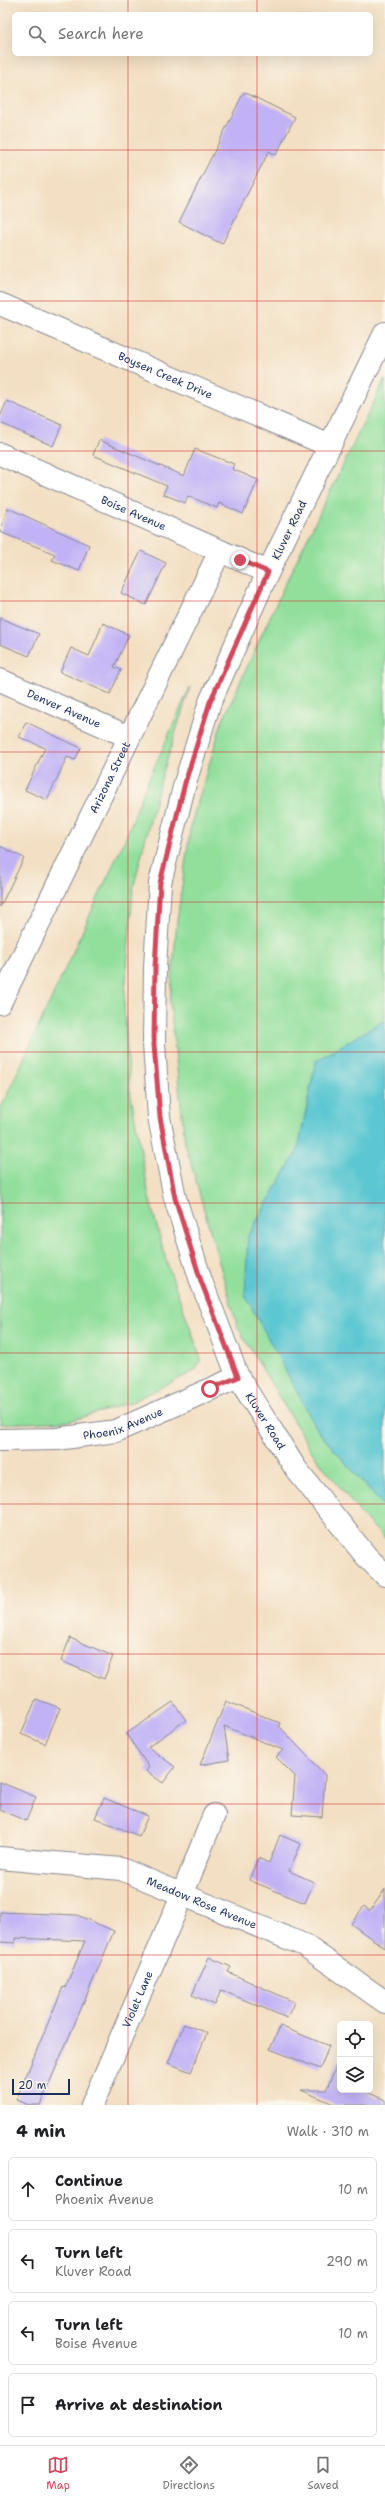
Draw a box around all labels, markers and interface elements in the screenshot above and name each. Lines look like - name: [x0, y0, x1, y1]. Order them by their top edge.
- search box: [12, 12, 373, 56]
- icon: search: [26, 23, 48, 45]
- text: Search here: [58, 24, 144, 44]
- street label: Boysen Creek Drive: [116, 349, 215, 403]
- street label: Boise Avenue: [98, 492, 168, 534]
- street label: Kluver Road: [269, 498, 310, 563]
- route end: [231, 551, 249, 569]
- street label: Denver Avenue: [24, 686, 103, 732]
- street label: Arizona Street: [86, 739, 134, 816]
- route start: [201, 1380, 219, 1398]
- street label: Kluver Road: [242, 1390, 289, 1453]
- street label: Phoenix Avenue: [82, 1404, 165, 1443]
- street label: Meadow Rose Avenue: [144, 1873, 259, 1933]
- street label: Violet Lane: [119, 1969, 157, 2030]
- map controls: [337, 2021, 373, 2093]
- button: locate: [337, 2021, 373, 2057]
- button: layers: [337, 2057, 373, 2093]
- scale bar: [12, 2077, 70, 2096]
- text: 20 m: [18, 2078, 46, 2093]
- text: 4 min: [16, 2120, 66, 2142]
- text: Walk · 310 m: [287, 2123, 369, 2140]
- text: Continue: [55, 2171, 123, 2191]
- icon: ahead: [17, 2178, 39, 2200]
- text: 10 m: [338, 2181, 368, 2198]
- text: Phoenix Avenue: [55, 2191, 154, 2208]
- text: Turn left: [55, 2243, 123, 2263]
- icon: left: [17, 2250, 39, 2272]
- text: 290 m: [326, 2253, 368, 2270]
- text: Kluver Road: [55, 2263, 131, 2280]
- text: Turn left: [55, 2315, 123, 2335]
- icon: left: [17, 2322, 39, 2344]
- text: 10 m: [338, 2325, 368, 2342]
- text: Boise Avenue: [55, 2335, 138, 2352]
- icon: arrive: [17, 2394, 39, 2416]
- text: Arrive at destination: [55, 2395, 223, 2415]
- tab: Map: [46, 2454, 70, 2493]
- tab: Directions: [162, 2454, 215, 2493]
- tab: Saved: [307, 2454, 339, 2493]

